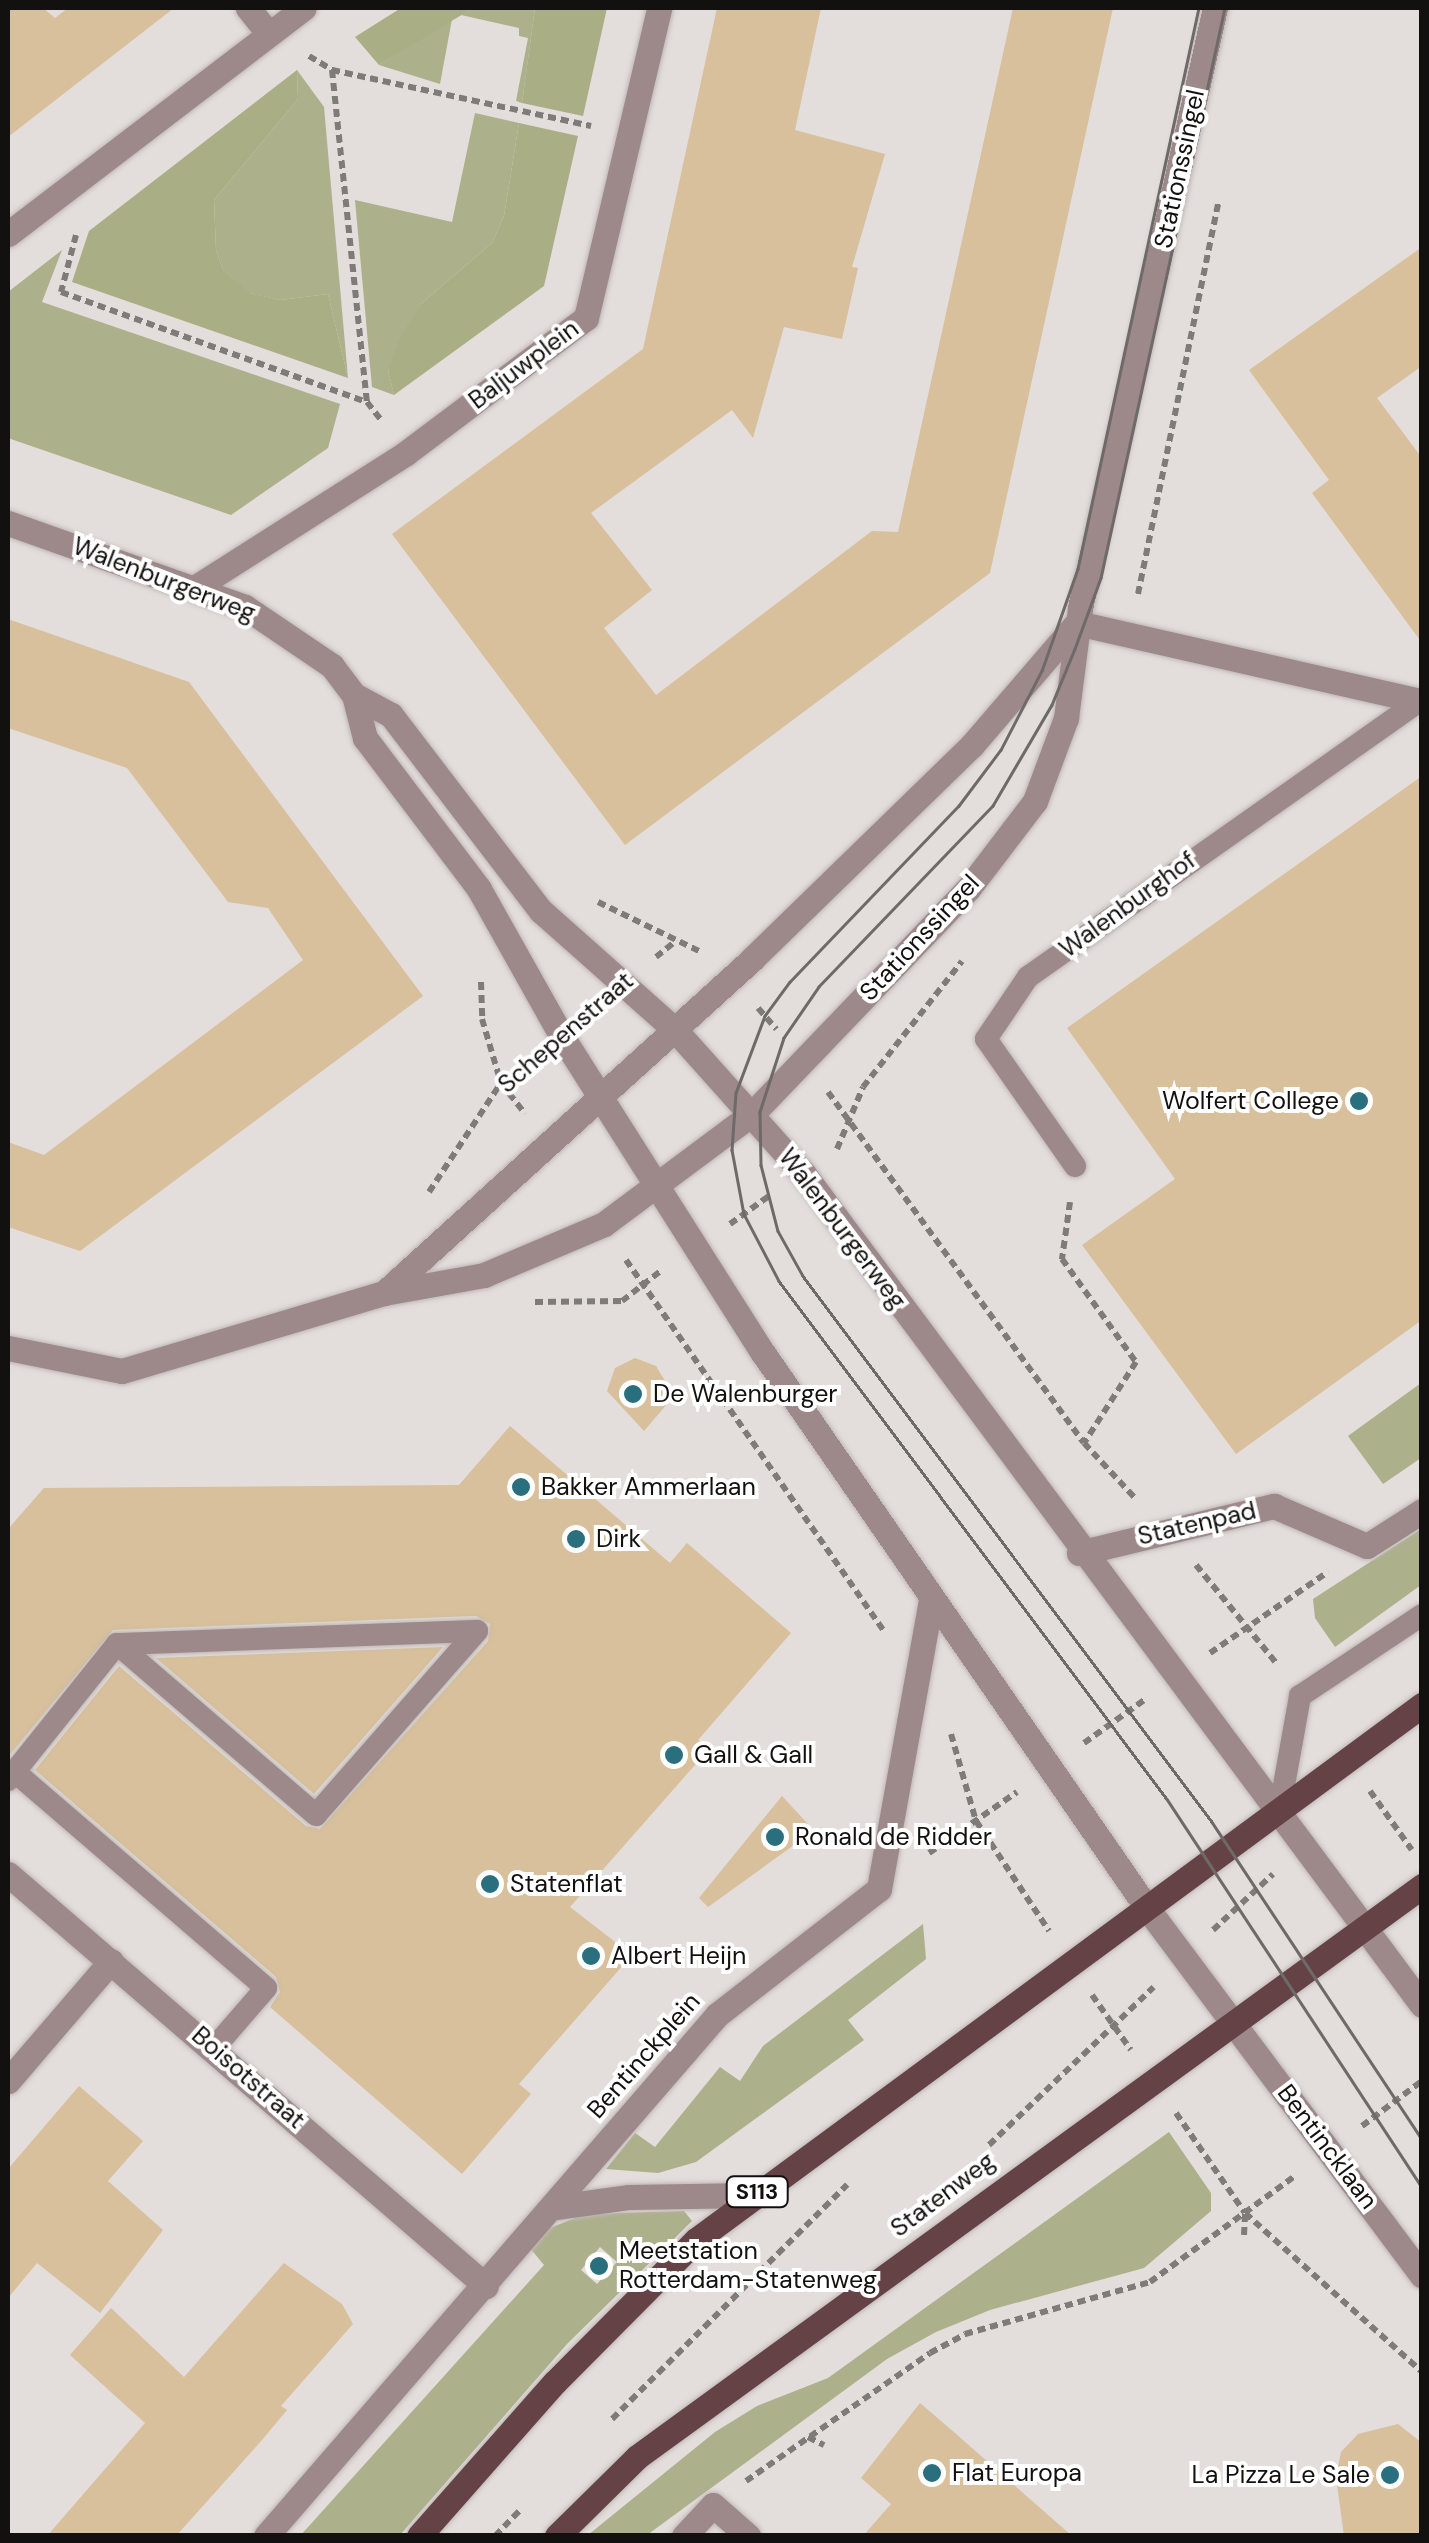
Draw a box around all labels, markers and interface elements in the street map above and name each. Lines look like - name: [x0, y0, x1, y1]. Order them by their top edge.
- street label: Stationssingel: [1149, 87, 1211, 251]
- street label: Baljuwplein: [463, 314, 585, 416]
- street label: Walenburgerweg: [68, 531, 260, 629]
- street label: Walenburghof: [1054, 845, 1202, 965]
- street label: Stationssingel: [854, 869, 986, 1007]
- street label: Schepenstraat: [492, 966, 640, 1100]
- place label: Wolfert College: [1162, 1086, 1339, 1116]
- marker: Wolfert College: [1348, 1090, 1370, 1112]
- street label: Walenburgerweg: [772, 1143, 912, 1315]
- place label: De Walenburger: [653, 1379, 838, 1409]
- marker: De Walenburger: [622, 1383, 644, 1405]
- place label: Bakker Ammerlaan: [541, 1472, 756, 1502]
- marker: Bakker Ammerlaan: [510, 1476, 532, 1498]
- street label: Statenpad: [1135, 1496, 1259, 1552]
- place label: Dirk: [596, 1524, 641, 1554]
- marker: Dirk: [565, 1528, 587, 1550]
- place label: Gall & Gall: [694, 1740, 813, 1770]
- marker: Gall & Gall: [663, 1744, 685, 1766]
- place label: Ronald de Ridder: [795, 1822, 992, 1852]
- marker: Ronald de Ridder: [764, 1826, 786, 1848]
- place label: Statenflat: [510, 1869, 623, 1899]
- marker: Statenflat: [479, 1873, 501, 1895]
- place label: Albert Heijn: [611, 1941, 746, 1971]
- marker: Albert Heijn: [580, 1945, 602, 1967]
- street label: Bentinckplein: [581, 1987, 707, 2125]
- street label: Boisotstraat: [185, 2021, 311, 2135]
- street label: Bentincklaan: [1271, 2079, 1383, 2215]
- street label: Statenweg: [885, 2146, 1001, 2244]
- road number: S113: [724, 2175, 790, 2209]
- place label: Meetstation Rotterdam-Statenweg: [619, 2237, 877, 2296]
- marker: Meetstation Rotterdam-Statenweg: [588, 2255, 610, 2277]
- place label: Flat Europa: [952, 2458, 1082, 2488]
- place label: La Pizza Le Sale: [1192, 2460, 1370, 2490]
- marker: Flat Europa: [921, 2462, 943, 2484]
- marker: La Pizza Le Sale: [1379, 2464, 1401, 2486]

